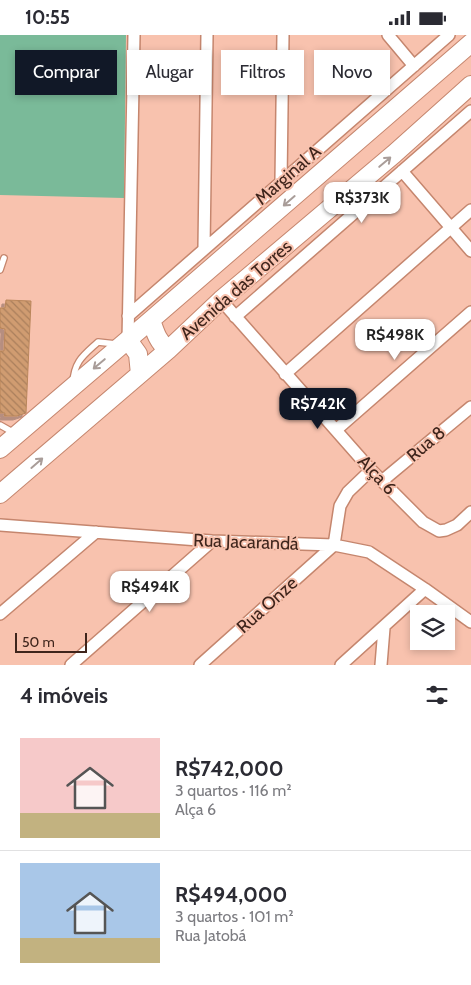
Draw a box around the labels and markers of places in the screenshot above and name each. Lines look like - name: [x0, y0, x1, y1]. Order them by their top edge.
- pin: R$373K: [321, 181, 403, 224]
- pin: R$498K: [354, 319, 436, 361]
- pin: R$742K: [277, 387, 359, 430]
- pin: R$494K: [109, 571, 191, 613]

